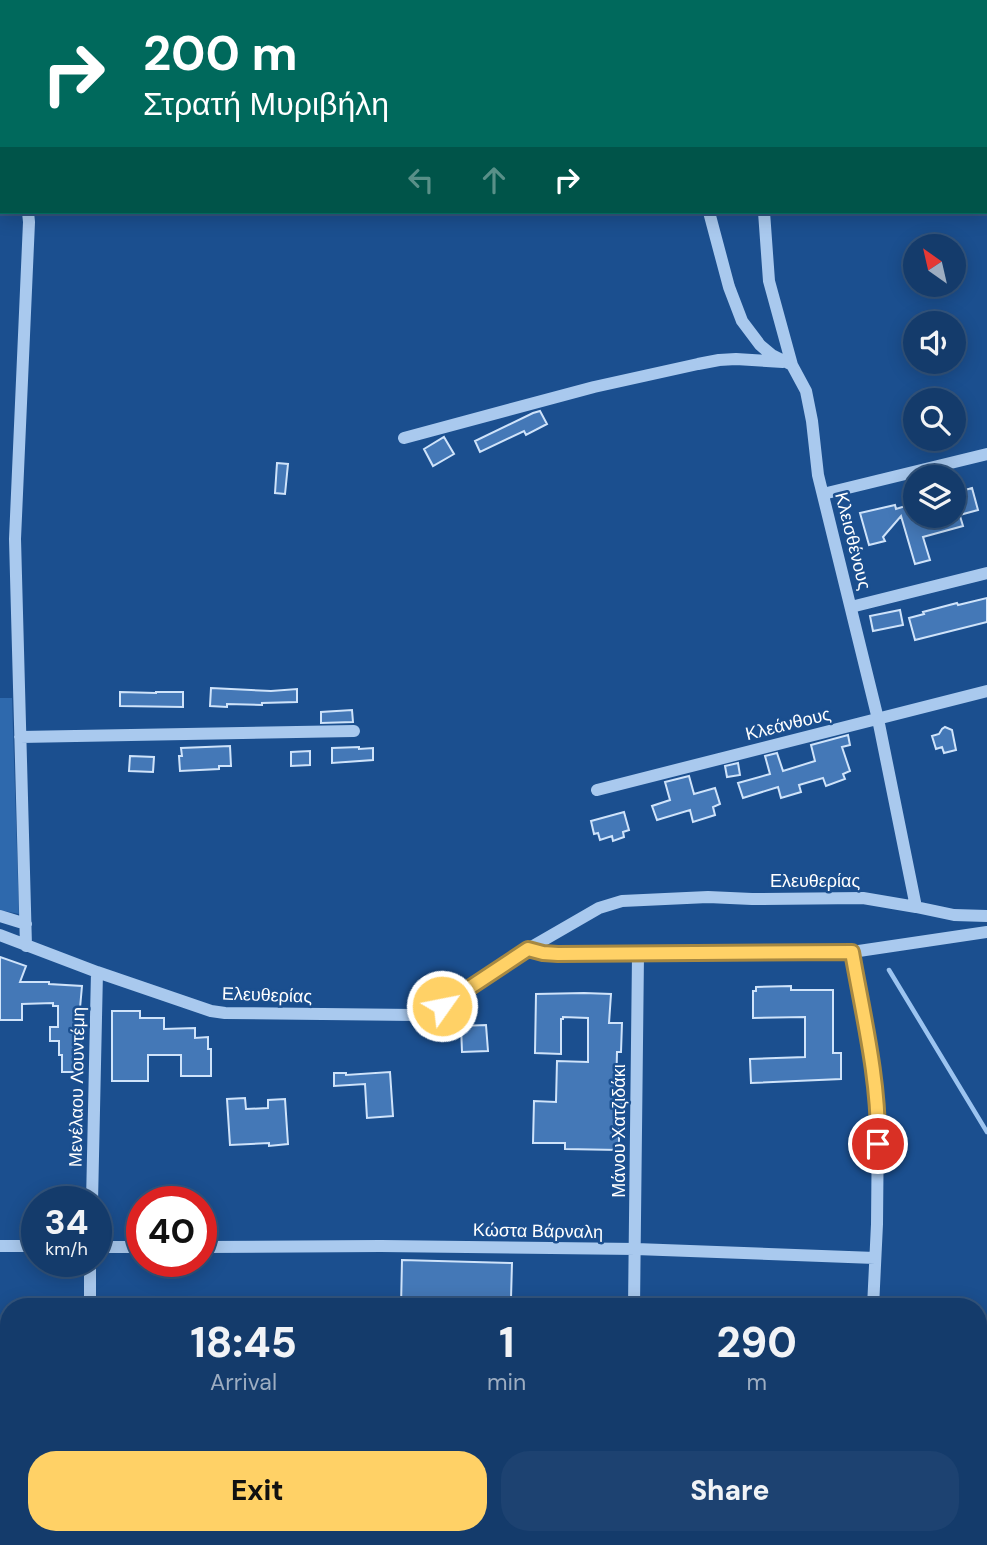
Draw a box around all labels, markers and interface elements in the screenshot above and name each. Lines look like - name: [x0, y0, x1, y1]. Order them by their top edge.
- text: 200 m: [143, 21, 298, 85]
- icon: right: [28, 28, 119, 119]
- text: Στρατή Μυριβήλη: [143, 83, 389, 125]
- icon: left: [402, 161, 440, 199]
- icon: ahead: [475, 161, 513, 199]
- icon: right: [548, 161, 586, 199]
- north arrow: [903, 234, 966, 298]
- map controls: [903, 234, 966, 528]
- button: sound: [903, 311, 966, 374]
- button: search: [903, 388, 966, 451]
- button: layers: [903, 465, 966, 528]
- street label: Κλεισθένους: [829, 490, 877, 593]
- street label: Κλεάνθους: [743, 702, 833, 746]
- street label: Ελευθερίας: [770, 869, 860, 893]
- position arrow: [405, 969, 479, 1043]
- street label: Ελευθερίας: [221, 981, 313, 1009]
- street label: Μενέλαου Λουντέμη: [64, 1007, 90, 1167]
- street label: Μάνου Χατζιδάκι: [607, 1064, 631, 1198]
- pin: [848, 1114, 908, 1174]
- icon: arrive: [859, 1125, 897, 1163]
- speed limit sign: 40: [126, 1186, 217, 1277]
- text: 34: [45, 1199, 88, 1245]
- street label: Κώστα Βάρναλη: [473, 1218, 603, 1244]
- text: km/h: [45, 1237, 88, 1261]
- text: 18:45: [190, 1315, 297, 1370]
- text: 1: [499, 1315, 514, 1370]
- text: 290: [716, 1315, 797, 1370]
- text: Arrival: [210, 1367, 277, 1397]
- text: min: [487, 1367, 526, 1397]
- text: m: [746, 1367, 767, 1397]
- button: Exit: [28, 1451, 487, 1531]
- button: Share: [501, 1451, 959, 1531]

